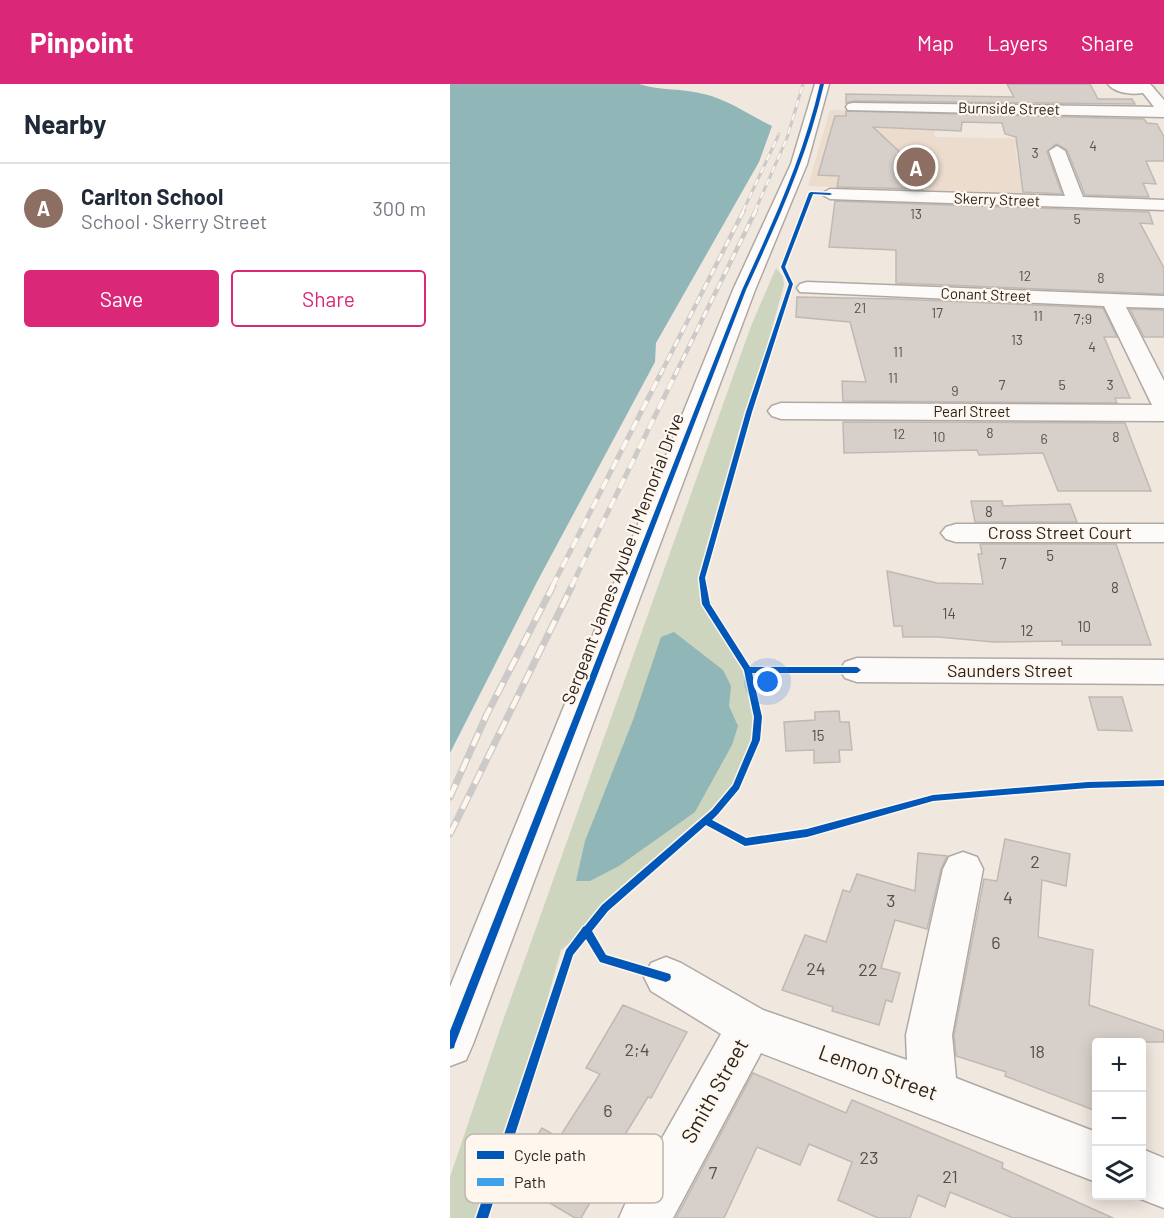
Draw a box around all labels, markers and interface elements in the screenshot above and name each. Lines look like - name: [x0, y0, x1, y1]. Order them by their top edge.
- text: Pinpoint: [30, 25, 134, 59]
- text: Map: [917, 30, 954, 55]
- text: Layers: [987, 30, 1048, 55]
- text: Share: [1081, 30, 1134, 55]
- street label: Burnside Street: [958, 98, 1060, 118]
- text: Nearby: [24, 108, 106, 139]
- house number: 4: [1089, 137, 1097, 154]
- pin: A: [896, 144, 936, 190]
- house number: 3: [1031, 144, 1039, 161]
- text: Carlton School: [81, 183, 223, 209]
- street label: Skerry Street: [954, 189, 1040, 209]
- text: A: [37, 196, 50, 220]
- text: 300 m: [373, 196, 426, 220]
- house number: 13: [910, 205, 922, 222]
- text: School · Skerry Street: [81, 209, 267, 233]
- house number: 5: [1073, 210, 1081, 227]
- house number: 12: [1019, 267, 1031, 284]
- house number: 8: [1097, 269, 1105, 286]
- button: Save: [24, 270, 219, 327]
- button: Share: [231, 270, 426, 327]
- street label: Conant Street: [940, 283, 1032, 305]
- house number: 21: [854, 299, 866, 316]
- house number: 17: [931, 304, 943, 321]
- house number: 11: [1033, 307, 1043, 324]
- house number: 7;9: [1074, 310, 1092, 327]
- house number: 13: [1011, 331, 1023, 348]
- house number: 4: [1088, 338, 1096, 355]
- house number: 11: [893, 343, 903, 360]
- house number: 11: [888, 369, 898, 386]
- house number: 7: [999, 376, 1006, 393]
- house number: 5: [1058, 376, 1066, 393]
- house number: 3: [1106, 376, 1114, 393]
- house number: 9: [951, 382, 959, 399]
- street label: Pearl Street: [933, 402, 1011, 420]
- street label: Sergeant James Ayube II Memorial Drive: [556, 410, 688, 707]
- house number: 8: [986, 424, 994, 441]
- house number: 12: [893, 425, 905, 442]
- house number: 10: [933, 428, 945, 445]
- house number: 8: [1112, 428, 1120, 445]
- house number: 6: [1040, 430, 1048, 447]
- house number: 8: [985, 502, 993, 520]
- street label: Cross Street Court: [988, 521, 1132, 543]
- house number: 5: [1046, 546, 1054, 564]
- house number: 7: [999, 554, 1007, 572]
- house number: 8: [1111, 578, 1119, 596]
- house number: 14: [942, 604, 956, 622]
- house number: 10: [1077, 617, 1091, 635]
- house number: 12: [1020, 621, 1034, 639]
- street label: Saunders Street: [947, 659, 1073, 681]
- your location: [753, 667, 782, 696]
- house number: 15: [812, 726, 824, 744]
- house number: 2: [1030, 850, 1040, 872]
- house number: 4: [1003, 886, 1013, 908]
- house number: 3: [886, 889, 896, 911]
- house number: 6: [991, 931, 1001, 953]
- house number: 24: [806, 957, 826, 979]
- house number: 22: [858, 958, 878, 980]
- street label: Smith Street: [675, 1034, 753, 1147]
- house number: 2;4: [624, 1038, 650, 1060]
- map controls: [1092, 1038, 1146, 1200]
- button: +: [1092, 1038, 1146, 1092]
- street label: Lemon Street: [816, 1039, 941, 1105]
- house number: 18: [1029, 1040, 1045, 1062]
- button: −: [1092, 1092, 1146, 1146]
- house number: 6: [603, 1099, 613, 1121]
- legend: [465, 1134, 663, 1203]
- text: Cycle path: [514, 1145, 586, 1164]
- house number: 23: [860, 1146, 878, 1168]
- button: layers: [1092, 1146, 1146, 1200]
- house number: 7: [709, 1161, 718, 1183]
- house number: 21: [942, 1165, 958, 1187]
- text: Path: [514, 1172, 546, 1191]

